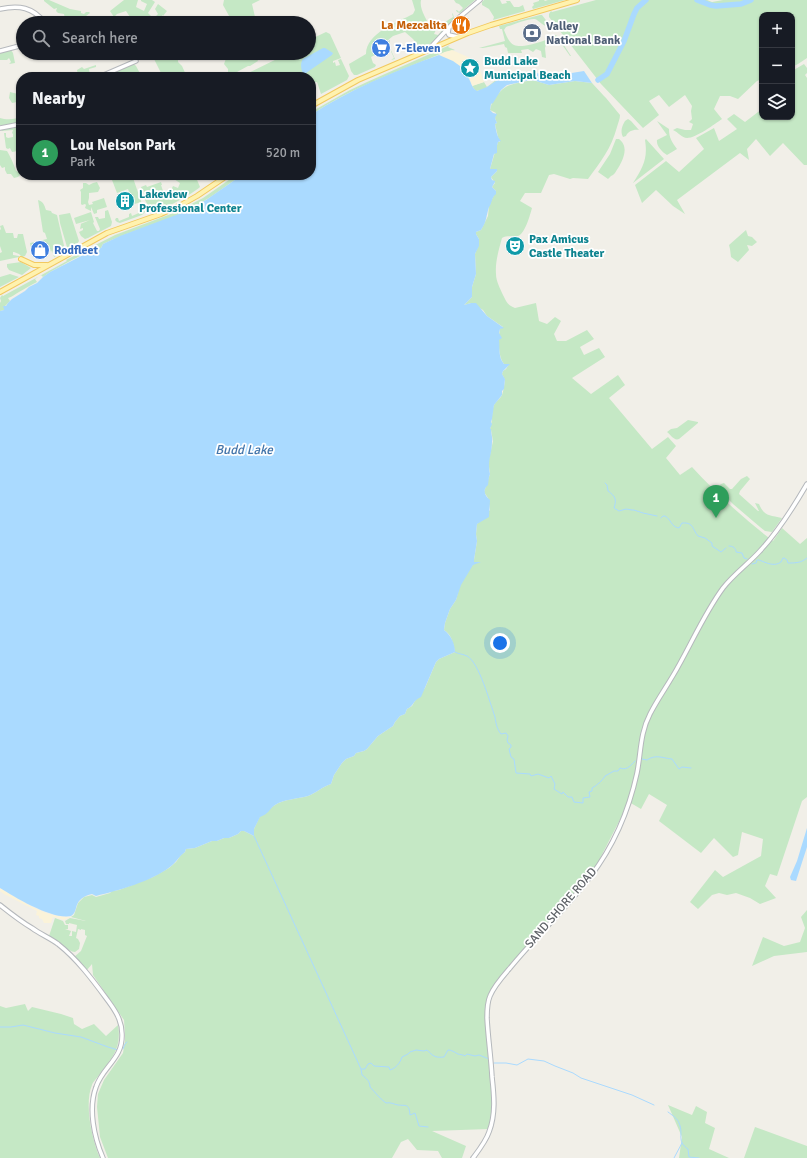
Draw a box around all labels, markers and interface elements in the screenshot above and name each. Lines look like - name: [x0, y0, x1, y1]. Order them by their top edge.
- map controls: [759, 12, 795, 120]
- button: +: [759, 12, 795, 48]
- restaurant icon: La Mezcalita: [450, 14, 472, 36]
- search box: [16, 16, 316, 60]
- place label: La Mezcalita: [381, 18, 447, 33]
- place label: Valley National Bank: [546, 19, 621, 48]
- bank icon: Valley National Bank: [521, 22, 543, 44]
- icon: search: [30, 27, 52, 49]
- text: Search here: [62, 29, 138, 47]
- supermarket icon: 7-Eleven: [370, 37, 392, 59]
- place label: 7-Eleven: [395, 41, 441, 56]
- button: −: [759, 48, 795, 84]
- place label: Budd Lake Municipal Beach: [484, 54, 571, 83]
- place icon: Budd Lake Municipal Beach: [459, 57, 481, 79]
- button: layers: [759, 84, 795, 120]
- text: Nearby: [32, 88, 85, 109]
- text: Lou Nelson Park: [70, 136, 176, 154]
- text: 1: [41, 145, 49, 161]
- text: 520 m: [266, 145, 300, 161]
- text: Park: [70, 154, 95, 170]
- place label: Lakeview Professional Center: [139, 187, 242, 216]
- building icon: Lakeview Professional Center: [114, 190, 136, 212]
- place label: Pax Amicus Castle Theater: [529, 232, 605, 261]
- theatre icon: Pax Amicus Castle Theater: [504, 235, 526, 257]
- shop icon: Rodfleet: [29, 239, 51, 261]
- place label: Rodfleet: [54, 243, 98, 258]
- water label: Budd Lake: [215, 442, 274, 458]
- pin: 1: [703, 485, 729, 518]
- your location: [490, 633, 510, 653]
- street label: SAND SHORE ROAD: [522, 865, 600, 951]

